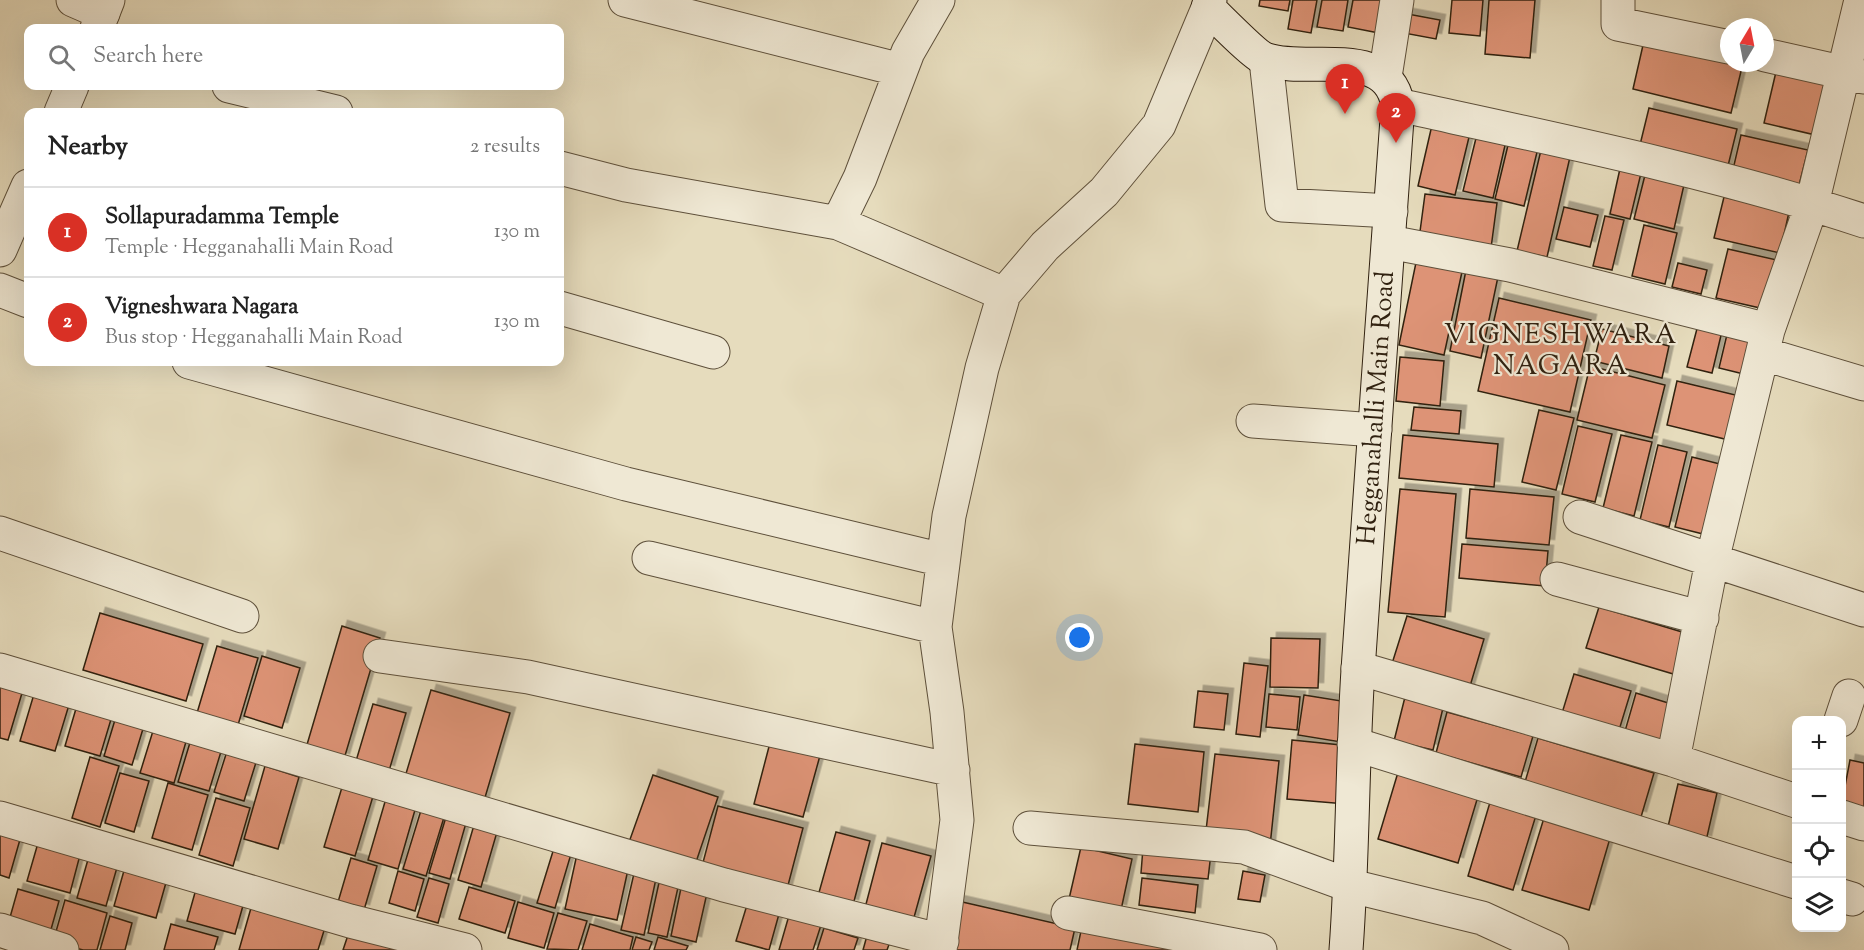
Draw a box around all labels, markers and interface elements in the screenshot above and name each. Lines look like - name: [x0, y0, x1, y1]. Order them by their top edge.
- north arrow: [1720, 18, 1774, 72]
- search box: [24, 24, 564, 90]
- icon: search: [45, 41, 78, 74]
- text: Search here: [93, 41, 203, 73]
- pin: 1: [1326, 64, 1364, 114]
- pin: 2: [1376, 94, 1416, 143]
- text: Nearby: [48, 129, 128, 166]
- text: 2 results: [470, 133, 540, 162]
- text: Sollapuradamma Temple: [105, 202, 339, 234]
- text: 1: [64, 218, 71, 247]
- text: 130 m: [494, 218, 540, 247]
- text: Temple · Hegganahalli Main Road: [105, 234, 393, 263]
- street label: Hegganahalli Main Road: [1349, 269, 1405, 546]
- text: Vigneshwara Nagara: [105, 292, 298, 324]
- text: 2: [63, 308, 72, 337]
- text: 130 m: [494, 308, 540, 337]
- district label: VIGNESHWARA NAGARA: [1444, 317, 1678, 387]
- text: Bus stop · Hegganahalli Main Road: [105, 324, 403, 353]
- your location: [1065, 623, 1094, 652]
- map controls: [1792, 716, 1846, 932]
- button: +: [1792, 716, 1846, 770]
- button: −: [1792, 770, 1846, 824]
- button: locate: [1792, 824, 1846, 878]
- button: layers: [1792, 878, 1846, 932]

